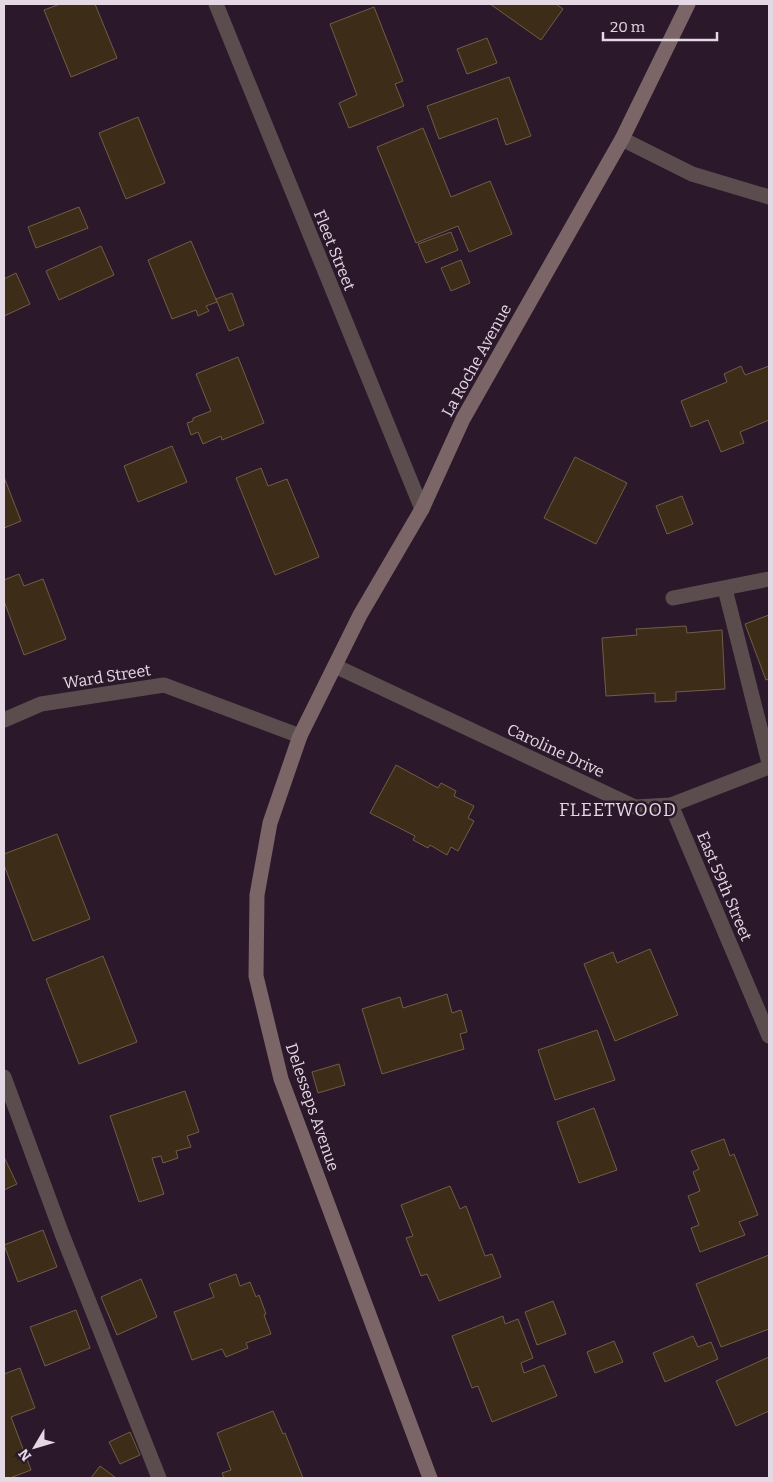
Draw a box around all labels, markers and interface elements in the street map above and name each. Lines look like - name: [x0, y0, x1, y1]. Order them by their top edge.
- scale bar: [603, 10, 717, 42]
- text: 20 m: [610, 18, 646, 36]
- street label: Fleet Street: [310, 207, 359, 293]
- street label: La Roche Avenue: [438, 301, 515, 420]
- street label: Ward Street: [62, 660, 152, 693]
- street label: Caroline Drive: [504, 720, 608, 781]
- district label: FLEETWOOD: [559, 799, 677, 821]
- street label: East 59th Street: [693, 829, 756, 944]
- street label: Delesseps Avenue: [282, 1041, 343, 1174]
- north arrow: [10, 1422, 60, 1472]
- text: N: [15, 1445, 35, 1464]

